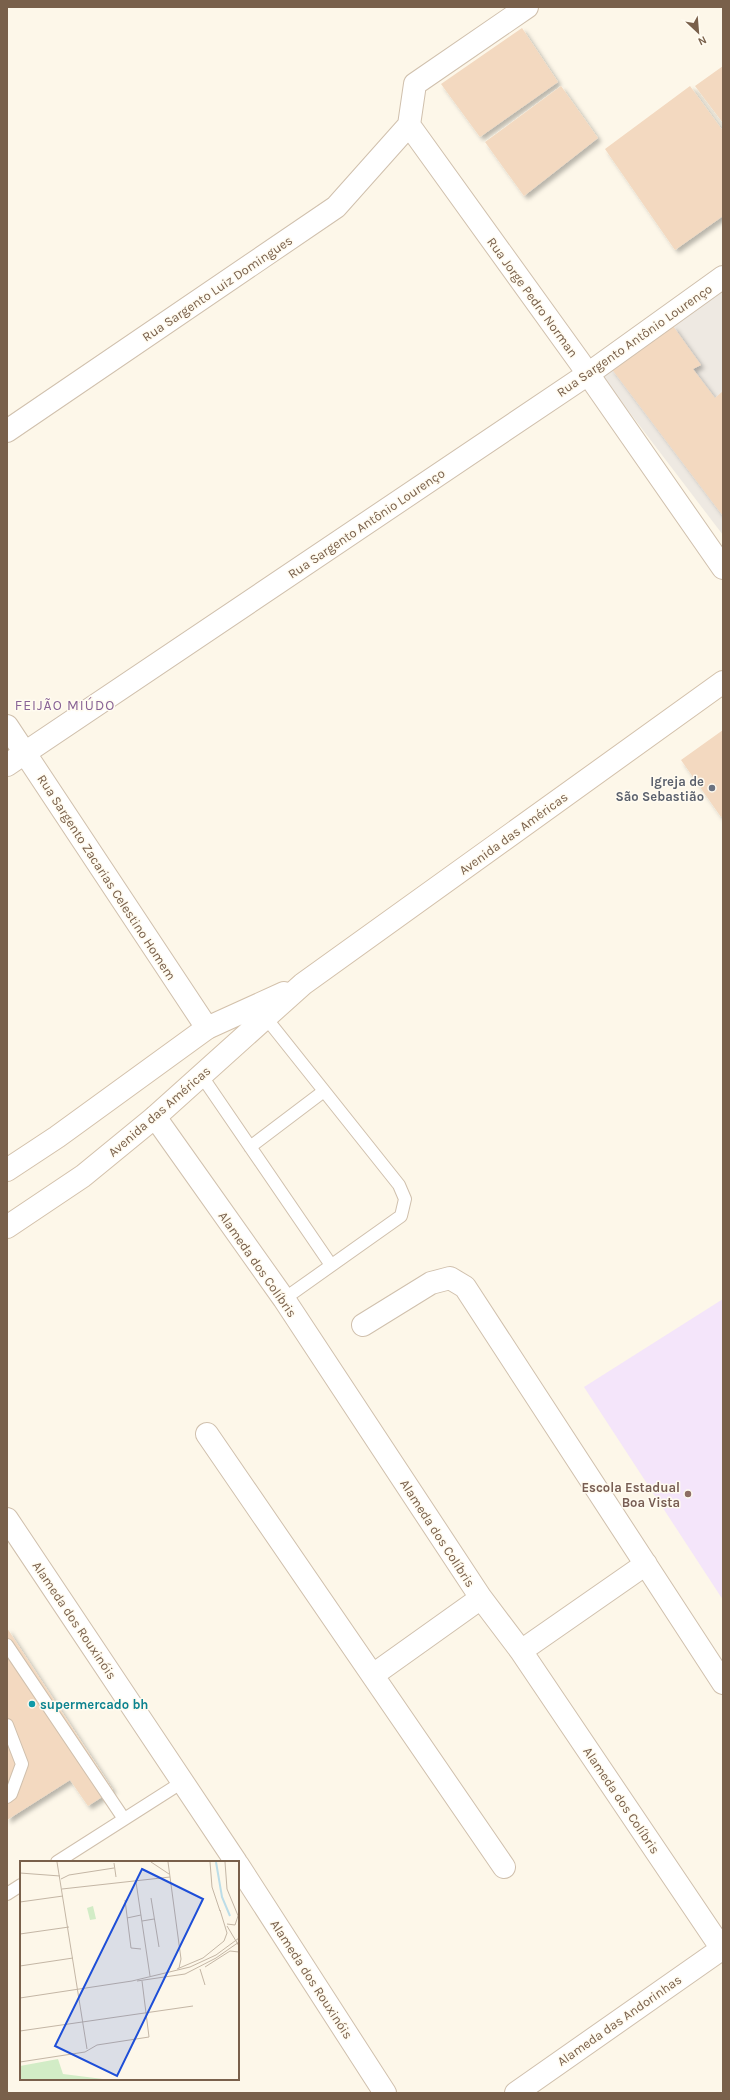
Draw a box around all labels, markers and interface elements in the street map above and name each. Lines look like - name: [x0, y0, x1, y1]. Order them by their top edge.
- north arrow: [678, 12, 718, 52]
- text: N: [696, 33, 709, 48]
- street label: Rua Sargento Luiz Domingues: [139, 232, 295, 344]
- street label: Rua Jorge Pedro Norman: [484, 234, 581, 360]
- street label: Rua Sargento Antônio Lourenço: [554, 281, 715, 400]
- street label: Rua Sargento Antônio Lourenço: [285, 465, 448, 582]
- district label: FEIJÃO MIÚDO: [15, 696, 115, 714]
- street label: Rua Sargento Zacarias Celestino Homem: [34, 772, 179, 983]
- place label: Igreja de São Sebastião: [615, 774, 704, 804]
- marker: Igreja de São Sebastião: [707, 783, 717, 793]
- street label: Avenida das Américas: [456, 789, 571, 878]
- street label: Avenida das Américas: [105, 1063, 214, 1160]
- street label: Alameda dos Colíbris: [215, 1209, 300, 1320]
- street label: Alameda dos Colíbris: [397, 1477, 478, 1590]
- place label: Escola Estadual Boa Vista: [582, 1480, 680, 1510]
- marker: Escola Estadual Boa Vista: [683, 1489, 693, 1499]
- street label: Alameda dos Rouxinóis: [30, 1559, 120, 1682]
- place label: supermercado bh: [40, 1697, 148, 1712]
- marker: supermercado bh: [27, 1699, 37, 1709]
- street label: Alameda dos Colíbris: [580, 1744, 663, 1857]
- inset map: [20, 1861, 239, 2080]
- street label: Alameda dos Rouxinóis: [267, 1917, 356, 2042]
- street label: Alameda das Andorinhas: [554, 1972, 684, 2069]

